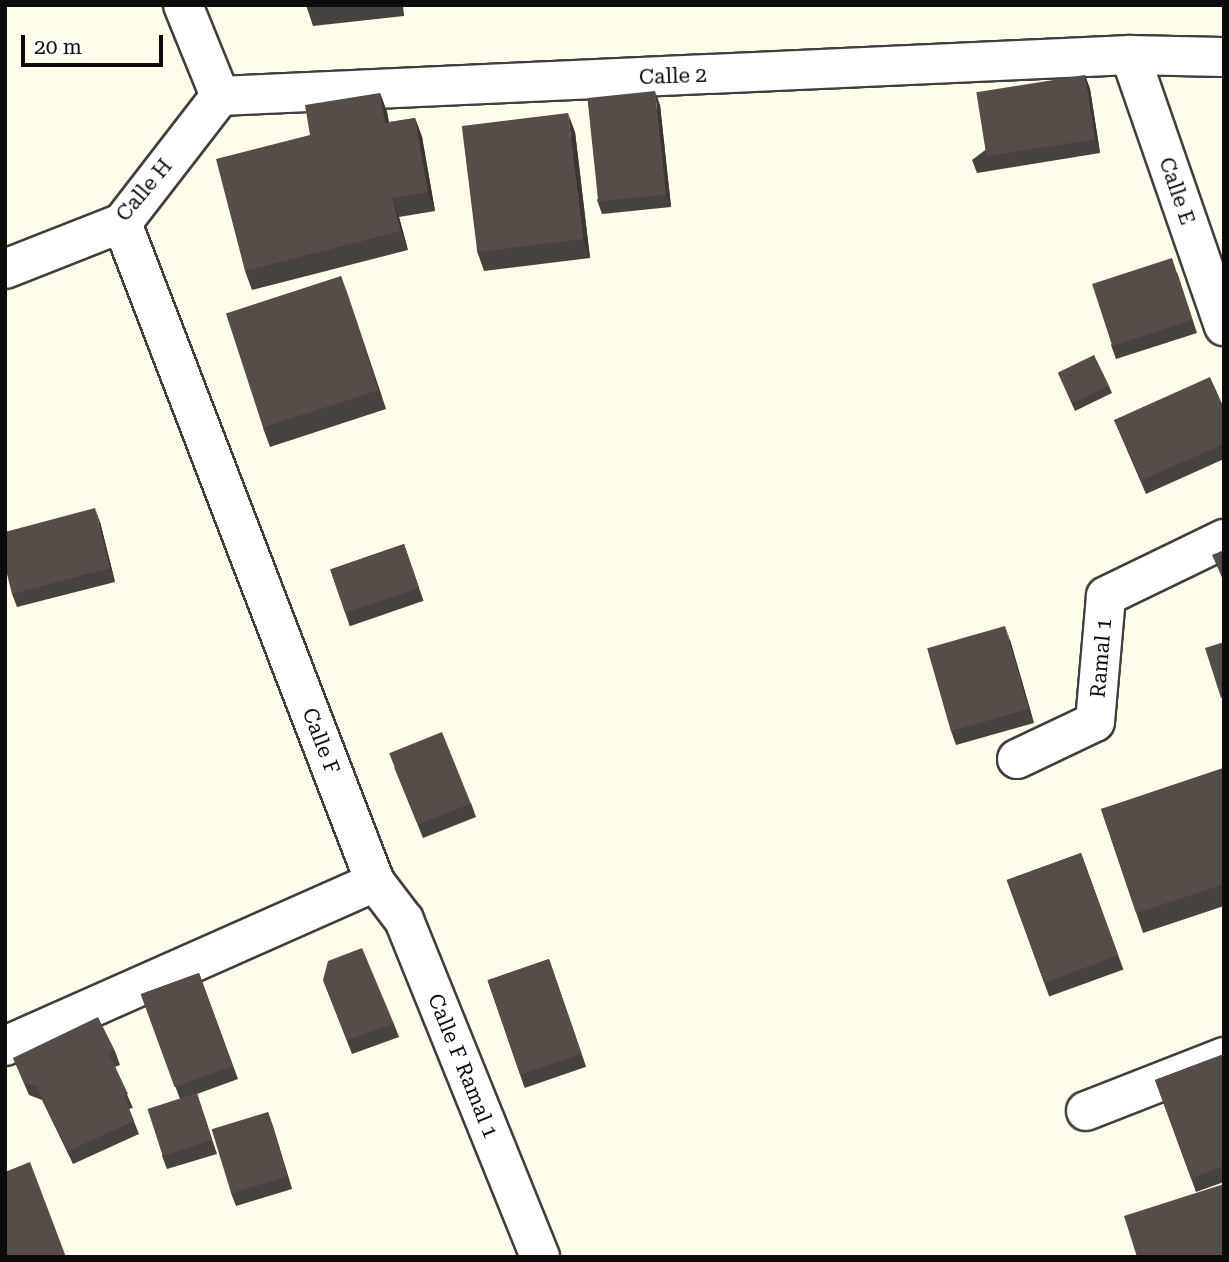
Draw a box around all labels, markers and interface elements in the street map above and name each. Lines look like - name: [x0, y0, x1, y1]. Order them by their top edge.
- scale bar: [24, 21, 166, 65]
- text: 20 m: [34, 35, 82, 59]
- street label: Calle 2: [639, 62, 707, 90]
- street label: Calle H: [111, 154, 177, 226]
- street label: Calle E: [1154, 154, 1200, 228]
- street label: Ramal 1: [1085, 617, 1117, 699]
- street label: Calle F: [297, 704, 345, 778]
- street label: Calle F Ramal 1: [422, 990, 504, 1142]

